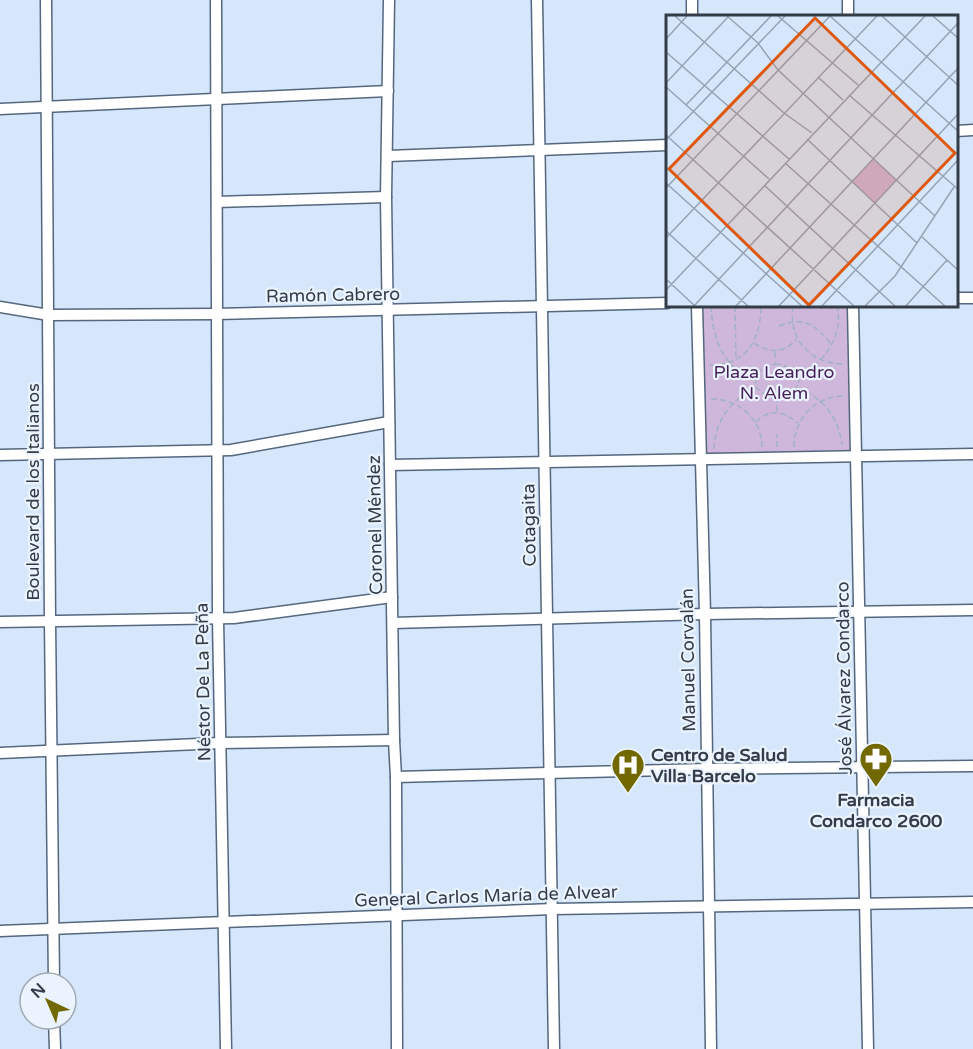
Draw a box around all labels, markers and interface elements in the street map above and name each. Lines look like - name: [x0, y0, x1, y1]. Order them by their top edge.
- inset map: [666, 15, 958, 308]
- street label: Ramón Cabrero: [266, 283, 400, 307]
- park label: Plaza Leandro N. Alem: [714, 361, 835, 404]
- street label: Boulevard de los Italianos: [22, 383, 44, 601]
- street label: Coronel Méndez: [363, 455, 387, 595]
- street label: Cotagaita: [517, 483, 541, 567]
- street label: José Álvarez Condarco: [831, 581, 857, 775]
- street label: Manuel Corvalán: [676, 588, 700, 732]
- street label: Néstor De La Peña: [191, 603, 215, 761]
- pharmacy icon: Farmacia Condarco 2600: [858, 741, 894, 788]
- place label: Centro de Salud Villa Barcelo: [651, 744, 788, 787]
- hospital icon: Centro de Salud Villa Barcelo: [610, 747, 646, 794]
- place label: Farmacia Condarco 2600: [810, 789, 942, 832]
- street label: General Carlos María de Alvear: [354, 880, 618, 912]
- north arrow: [18, 971, 78, 1031]
- text: N: [27, 979, 50, 1003]

